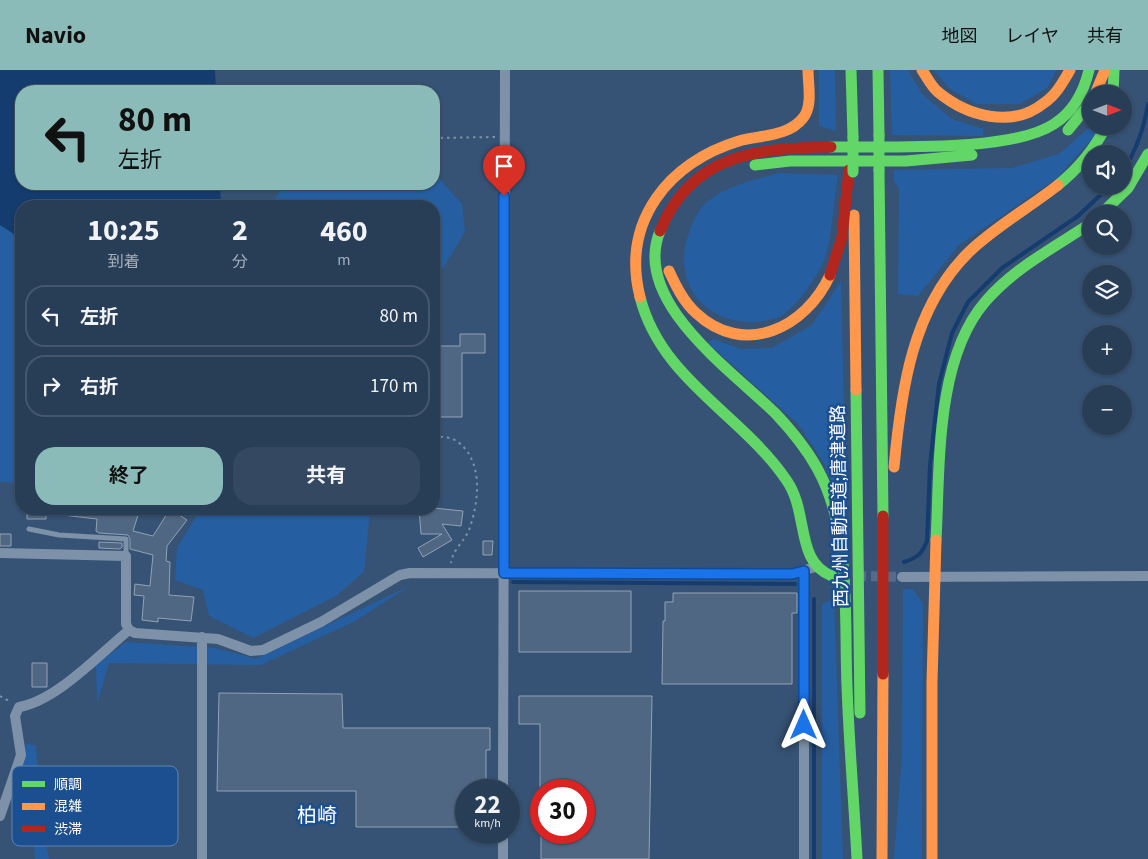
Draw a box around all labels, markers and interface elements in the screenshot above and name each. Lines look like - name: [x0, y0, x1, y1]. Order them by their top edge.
- text: Navio: [25, 18, 86, 53]
- text: 地図: [942, 24, 978, 49]
- text: レイヤ: [1006, 24, 1059, 49]
- text: 共有: [1087, 24, 1123, 49]
- north arrow: [1082, 85, 1132, 135]
- map controls: [1082, 85, 1132, 435]
- text: 80 m: [118, 95, 192, 145]
- icon: left: [35, 105, 100, 170]
- text: 左折: [118, 144, 162, 176]
- pin: [483, 145, 525, 196]
- button: sound: [1082, 145, 1132, 195]
- icon: arrive: [490, 152, 518, 180]
- button: search: [1082, 205, 1132, 255]
- text: 10:25: [87, 209, 160, 252]
- text: 2: [232, 209, 248, 252]
- text: 460: [320, 210, 368, 253]
- text: m: [337, 249, 351, 271]
- text: 到着: [107, 251, 139, 273]
- text: 分: [232, 251, 248, 273]
- button: layers: [1082, 265, 1132, 315]
- icon: left: [37, 302, 65, 330]
- text: 80 m: [380, 303, 418, 330]
- text: 左折: [80, 304, 118, 331]
- button: +: [1082, 325, 1132, 375]
- icon: right: [37, 372, 65, 400]
- text: 170 m: [370, 373, 418, 400]
- text: 右折: [80, 374, 118, 401]
- button: −: [1082, 385, 1132, 435]
- street label: 西九州自動車道;唐津道路: [826, 405, 854, 607]
- button: 終了: [35, 447, 223, 505]
- button: 共有: [233, 447, 420, 505]
- position arrow: [777, 698, 829, 750]
- legend: [12, 766, 178, 846]
- text: 順調: [54, 775, 82, 795]
- speed limit sign: 30: [530, 779, 595, 844]
- text: 22: [474, 787, 501, 823]
- text: 混雑: [54, 797, 82, 817]
- district label: 柏崎: [297, 802, 337, 830]
- text: km/h: [474, 815, 501, 832]
- text: 渋滞: [54, 820, 82, 840]

